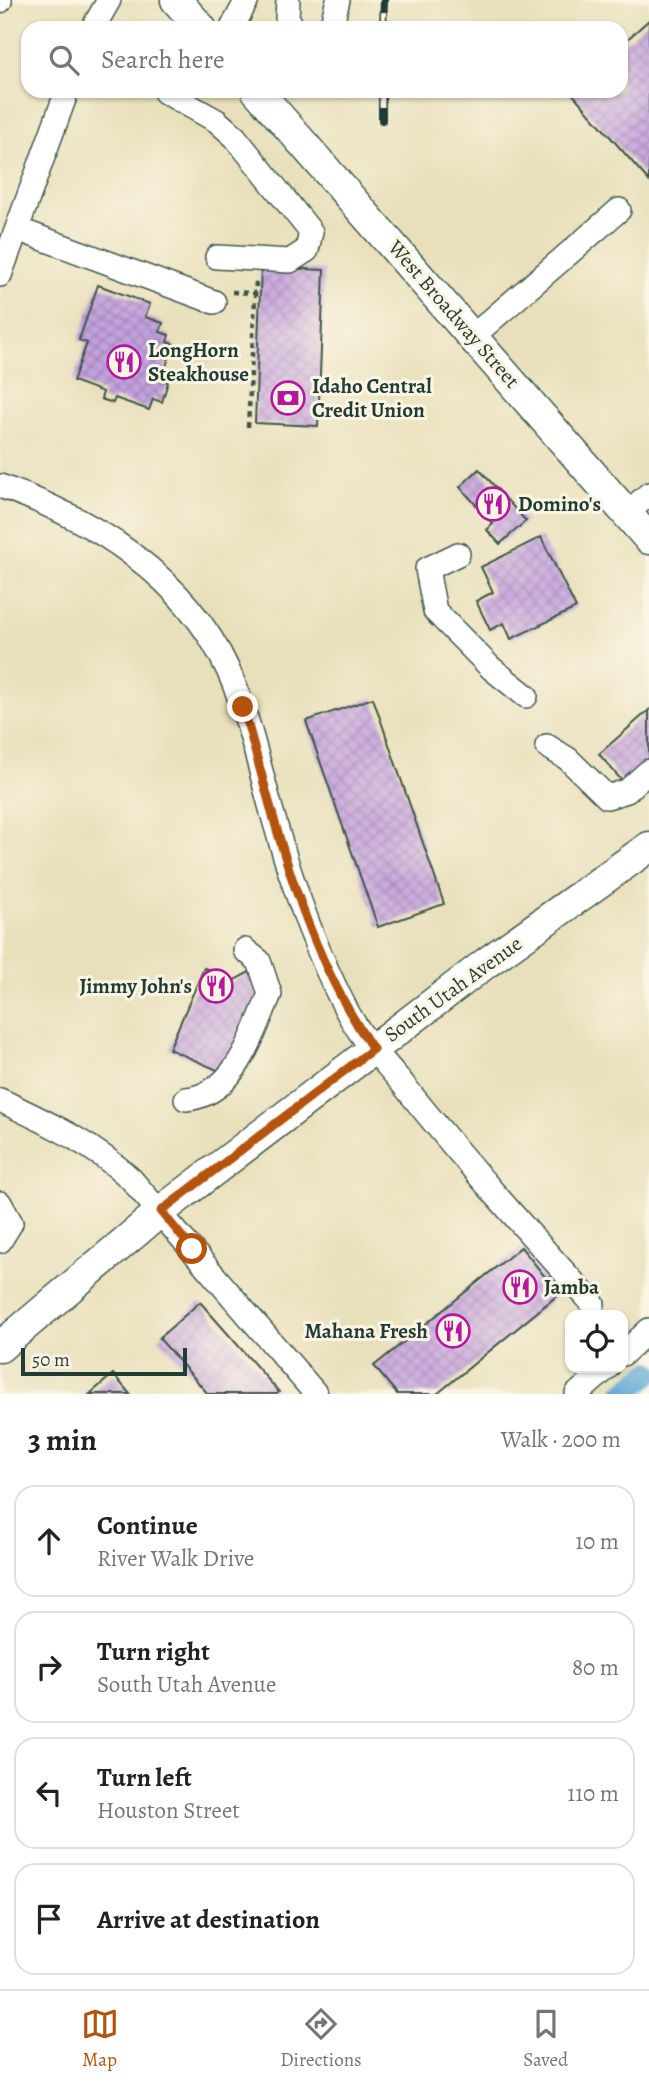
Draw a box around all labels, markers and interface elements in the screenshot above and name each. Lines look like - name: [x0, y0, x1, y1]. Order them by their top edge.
- search box: [21, 21, 628, 98]
- icon: search: [45, 41, 83, 79]
- text: Search here: [101, 42, 225, 77]
- street label: West Broadway Street: [381, 233, 526, 394]
- place label: LongHorn Steakhouse: [148, 336, 249, 388]
- restaurant icon: LongHorn Steakhouse: [105, 343, 143, 381]
- place label: Idaho Central Credit Union: [312, 372, 432, 424]
- bank icon: Idaho Central Credit Union: [269, 379, 307, 417]
- restaurant icon: Domino's: [474, 485, 512, 523]
- place label: Domino's: [518, 490, 601, 518]
- route end: [227, 691, 258, 722]
- street label: South Utah Avenue: [379, 930, 527, 1048]
- restaurant icon: Jimmy John's: [197, 967, 235, 1005]
- place label: Jimmy John's: [80, 972, 192, 1000]
- route start: [176, 1233, 207, 1264]
- restaurant icon: Jamba: [501, 1268, 539, 1306]
- place label: Jamba: [544, 1273, 600, 1301]
- map controls: [565, 1310, 628, 1373]
- button: locate: [565, 1310, 628, 1373]
- restaurant icon: Mahana Fresh: [434, 1312, 472, 1350]
- place label: Mahana Fresh: [304, 1317, 428, 1345]
- scale bar: [21, 1345, 187, 1377]
- text: 50 m: [32, 1347, 70, 1373]
- text: 3 min: [28, 1420, 97, 1460]
- text: Walk · 200 m: [501, 1424, 621, 1455]
- text: Continue: [97, 1508, 198, 1543]
- icon: ahead: [30, 1522, 68, 1560]
- text: 10 m: [575, 1526, 619, 1557]
- text: River Walk Drive: [97, 1543, 254, 1574]
- text: Turn right: [97, 1634, 210, 1669]
- icon: right: [30, 1648, 68, 1686]
- text: 80 m: [572, 1652, 619, 1683]
- text: South Utah Avenue: [97, 1669, 276, 1700]
- text: Turn left: [97, 1760, 192, 1795]
- icon: left: [30, 1774, 68, 1812]
- text: 110 m: [567, 1778, 619, 1809]
- text: Houston Street: [97, 1795, 240, 1826]
- icon: arrive: [30, 1900, 68, 1938]
- text: Arrive at destination: [97, 1902, 320, 1937]
- tab: Map: [81, 2005, 119, 2073]
- tab: Directions: [280, 2005, 362, 2073]
- tab: Saved: [523, 2005, 568, 2073]

